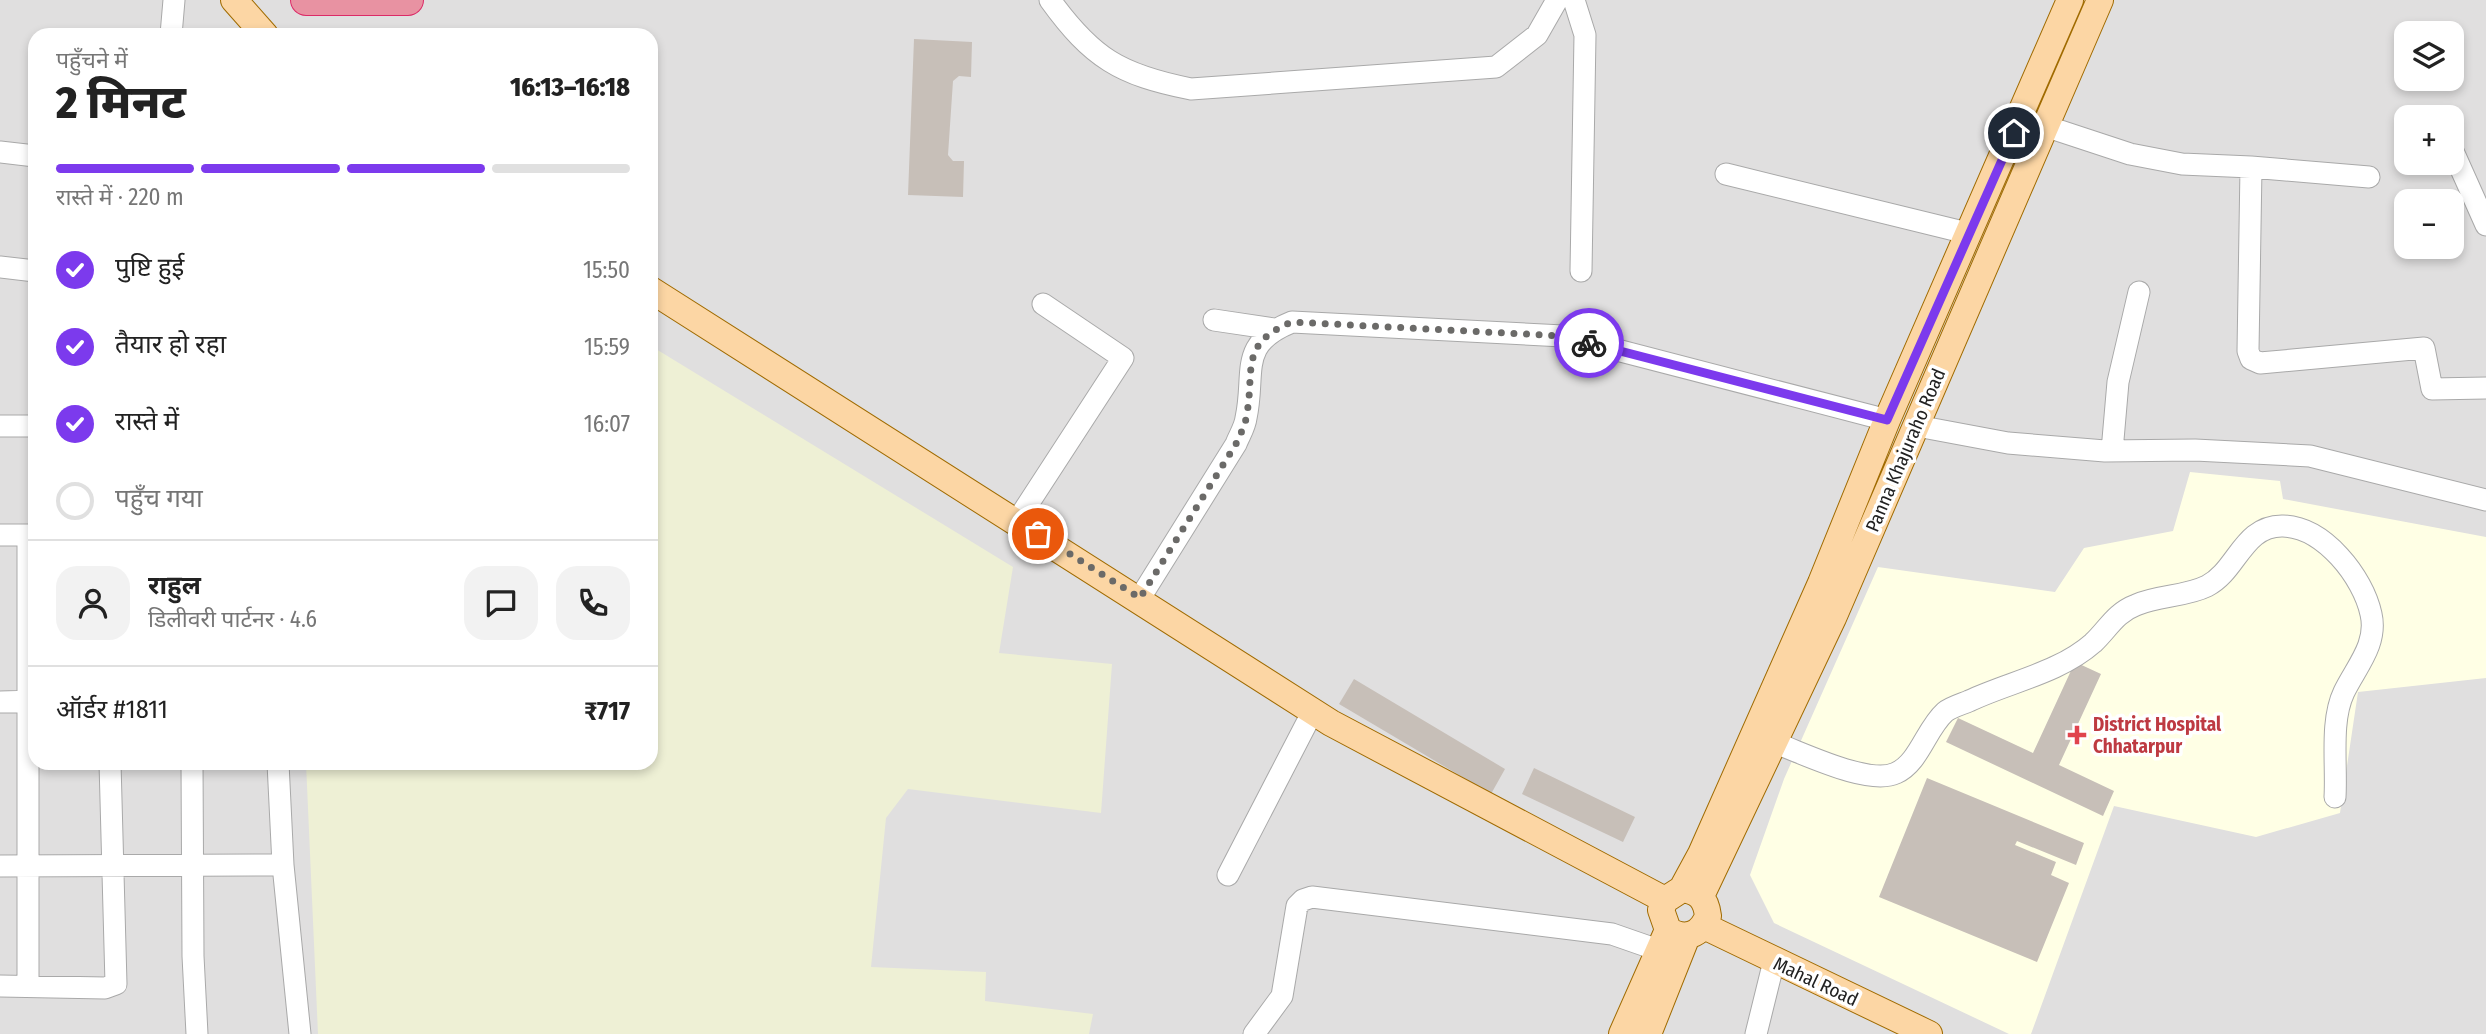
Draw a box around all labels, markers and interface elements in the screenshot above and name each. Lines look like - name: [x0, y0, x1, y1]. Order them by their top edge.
- map controls: [2394, 21, 2464, 259]
- button: layers: [2394, 21, 2464, 91]
- text: पहुँचने में: [56, 46, 128, 74]
- text: 16:13–16:18: [510, 72, 630, 103]
- text: 2 मिनट: [56, 75, 186, 130]
- pin: [1984, 103, 2044, 163]
- button: +: [2394, 105, 2464, 175]
- icon: home: [1995, 114, 2033, 152]
- text: रास्ते में · 220 m: [56, 183, 184, 211]
- button: −: [2394, 189, 2464, 259]
- icon: check: [56, 251, 94, 289]
- text: पुष्टि हुई: [115, 252, 184, 283]
- text: 15:50: [583, 256, 630, 284]
- courier: [1554, 308, 1624, 378]
- icon: bike: [1570, 324, 1608, 362]
- icon: check: [56, 328, 94, 366]
- text: तैयार हो रहा: [115, 329, 226, 360]
- text: 15:59: [584, 333, 630, 361]
- street label: Panna Khajuraho Road: [1861, 365, 1950, 535]
- icon: check: [56, 405, 94, 443]
- text: रास्ते में: [115, 406, 179, 437]
- text: 16:07: [584, 410, 630, 438]
- text: पहुँच गया: [115, 483, 203, 514]
- pin: [1008, 504, 1068, 564]
- icon: bag: [1019, 515, 1057, 553]
- button: person: [56, 566, 130, 640]
- button: chat: [464, 566, 538, 640]
- button: phone: [556, 566, 630, 640]
- text: राहुल: [148, 570, 201, 601]
- text: डिलीवरी पार्टनर · 4.6: [148, 605, 317, 633]
- text: ऑर्डर #1811: [56, 694, 168, 725]
- text: ₹717: [584, 696, 630, 727]
- place label: District Hospital Chhatarpur: [2093, 713, 2222, 758]
- marker: District Hospital Chhatarpur: [2067, 725, 2087, 745]
- street label: Mahal Road: [1770, 952, 1862, 1011]

